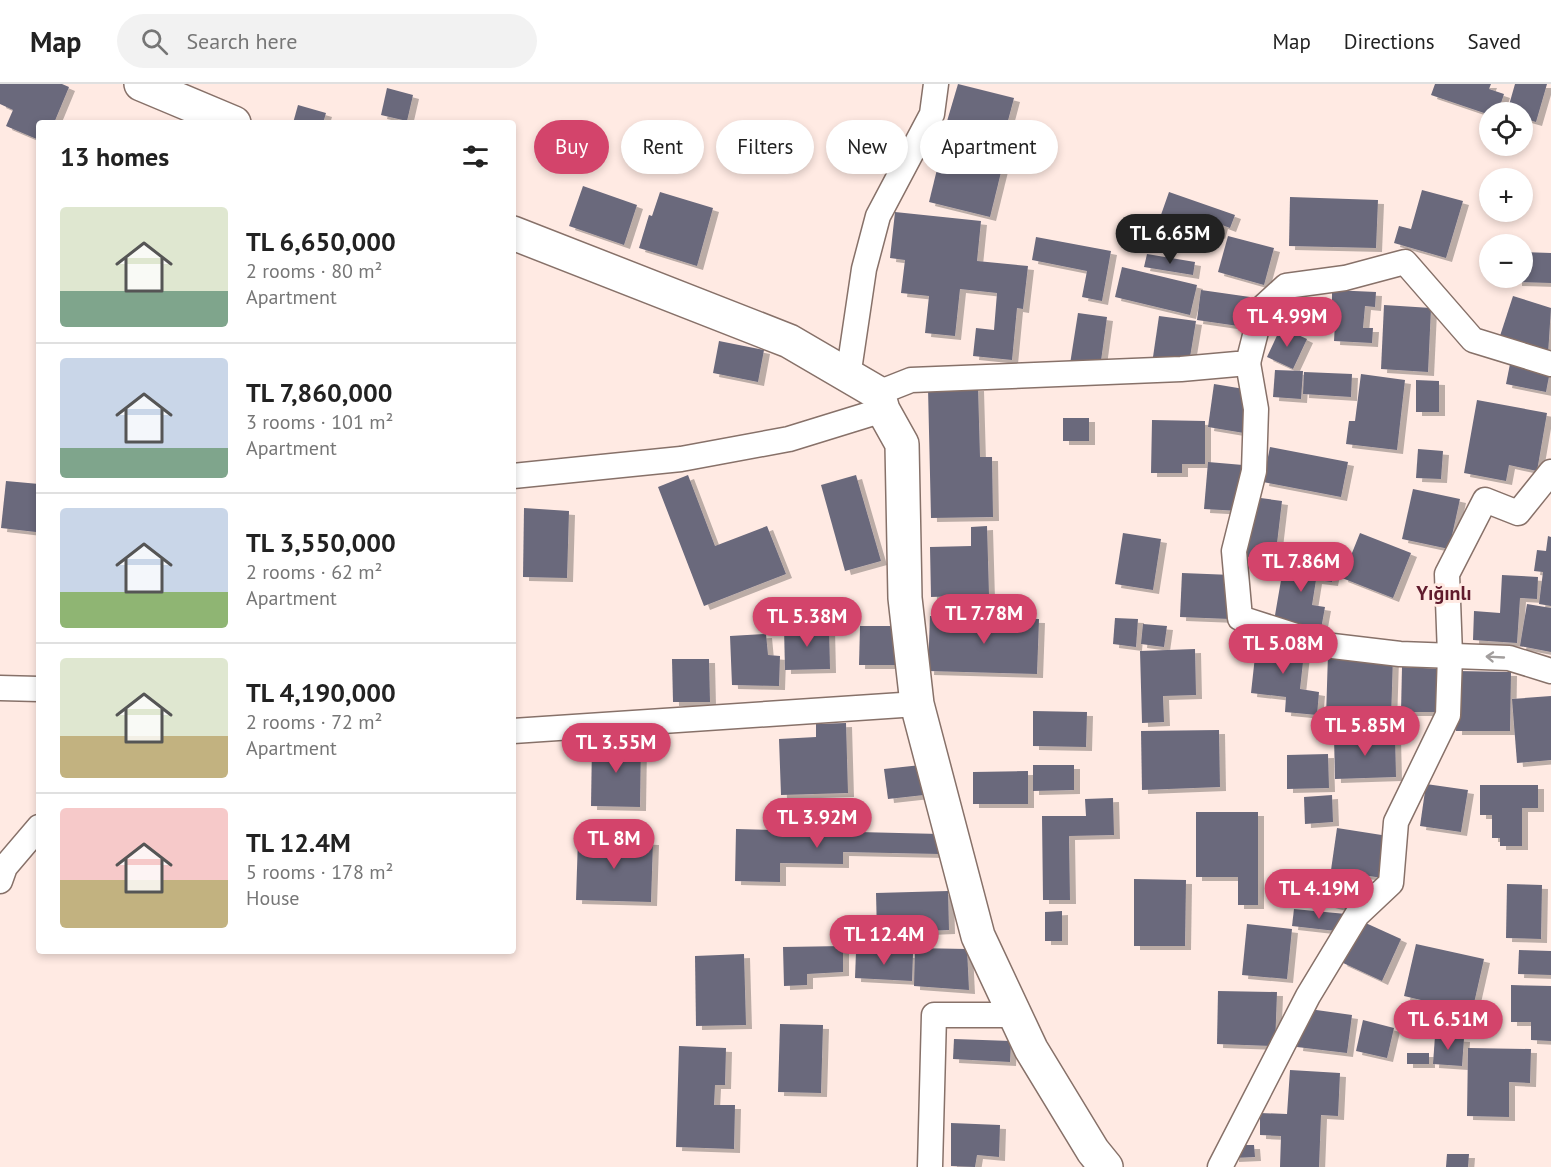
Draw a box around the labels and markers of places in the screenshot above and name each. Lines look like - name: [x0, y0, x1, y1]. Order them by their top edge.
- pin: TL 6.65M: [1108, 214, 1232, 265]
- pin: TL 4.99M: [1225, 297, 1349, 348]
- pin: TL 7.86M: [1239, 542, 1363, 593]
- pin: TL 7.78M: [922, 594, 1046, 645]
- pin: TL 5.38M: [745, 597, 869, 648]
- pin: TL 5.08M: [1221, 624, 1345, 675]
- pin: TL 5.85M: [1303, 706, 1427, 757]
- pin: TL 3.55M: [554, 723, 678, 774]
- pin: TL 3.92M: [755, 798, 879, 849]
- pin: TL 8M: [572, 819, 656, 870]
- pin: TL 4.19M: [1257, 869, 1381, 920]
- pin: TL 12.4M: [822, 915, 946, 966]
- pin: TL 6.51M: [1386, 1000, 1510, 1051]

